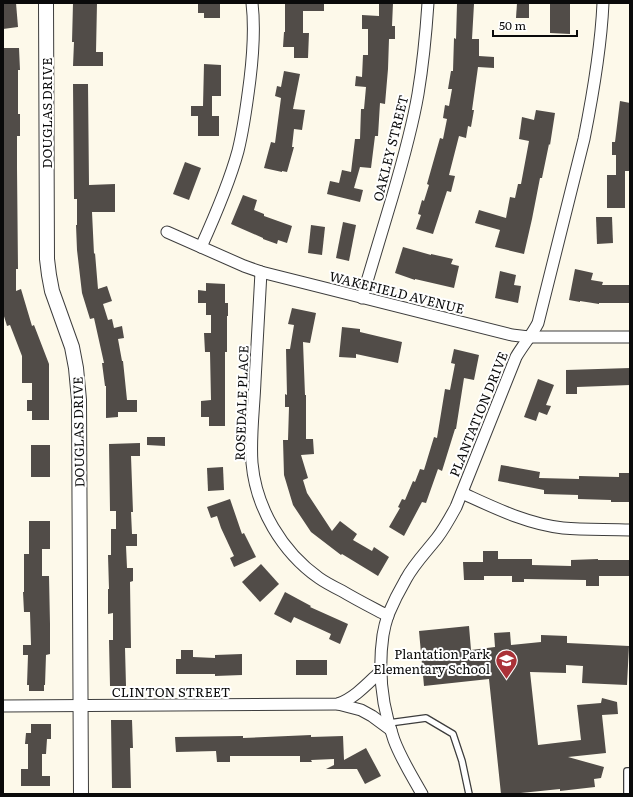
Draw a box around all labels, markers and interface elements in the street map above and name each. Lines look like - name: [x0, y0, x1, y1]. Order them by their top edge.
- scale bar: [493, 12, 577, 38]
- text: 50 m: [499, 16, 526, 34]
- street label: DOUGLAS DRIVE: [37, 58, 56, 168]
- street label: OAKLEY STREET: [368, 92, 413, 203]
- street label: WAKEFIELD AVENUE: [328, 266, 466, 318]
- street label: ROSEDALE PLACE: [229, 345, 253, 461]
- street label: PLANTATION DRIVE: [444, 348, 512, 480]
- street label: DOUGLAS DRIVE: [68, 376, 88, 488]
- place label: Plantation Park Elementary School: [373, 644, 491, 678]
- school or university icon: Plantation Park Elementary School: [493, 647, 519, 680]
- street label: CLINTON STREET: [112, 682, 231, 701]

